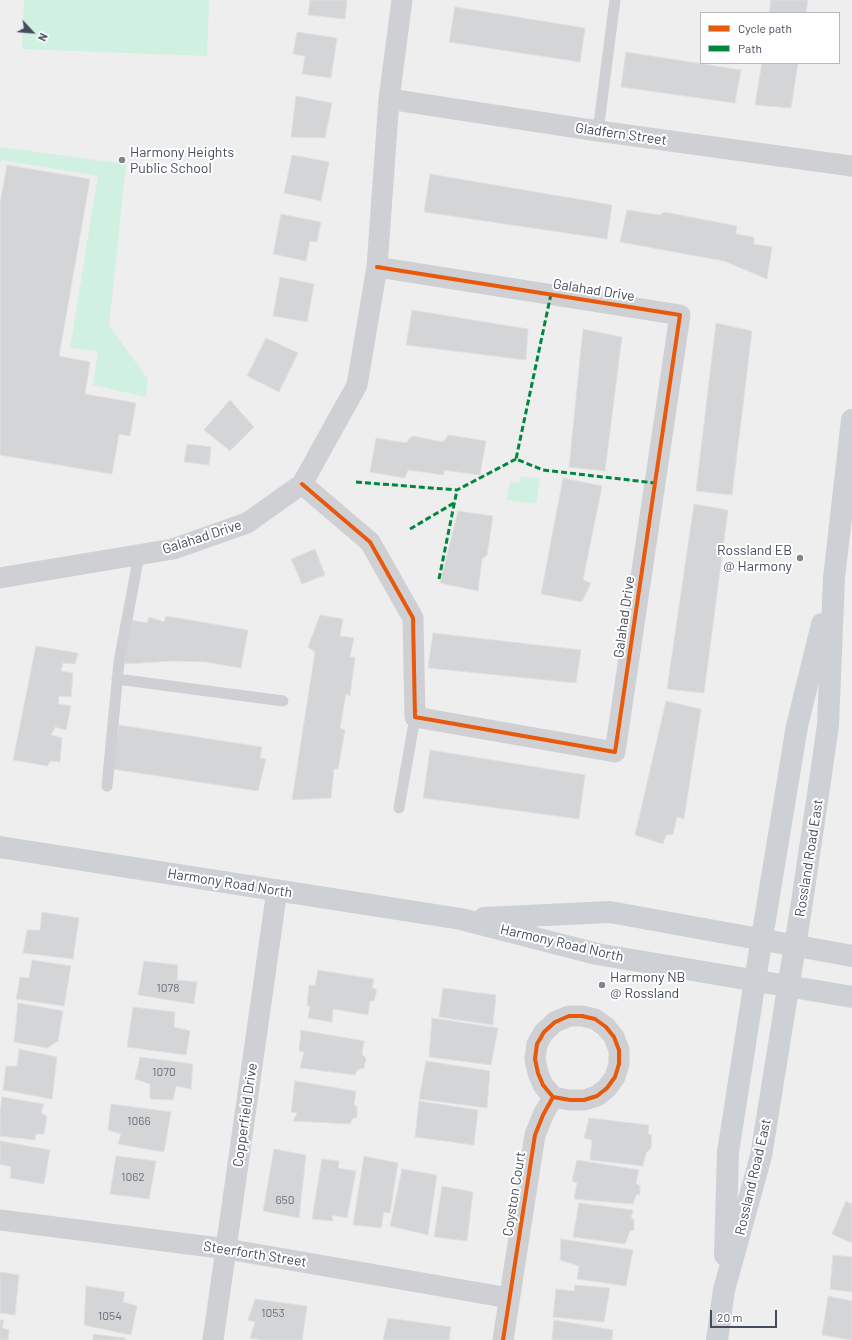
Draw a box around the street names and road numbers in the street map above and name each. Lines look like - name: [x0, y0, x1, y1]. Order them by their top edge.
- street label: Gladfern Street: [574, 119, 668, 149]
- street label: Galahad Drive: [552, 275, 636, 305]
- street label: Galahad Drive: [160, 516, 244, 558]
- street label: Galahad Drive: [610, 575, 638, 659]
- street label: Rossland Road East: [791, 798, 827, 918]
- street label: Harmony Road North: [166, 865, 294, 901]
- street label: Harmony Road North: [499, 921, 625, 965]
- street label: Copperfield Drive: [229, 1062, 261, 1168]
- street label: Rossland Road East: [731, 1117, 775, 1237]
- street label: Coyston Court: [499, 1150, 529, 1238]
- street label: Steerforth Street: [202, 1238, 308, 1270]

